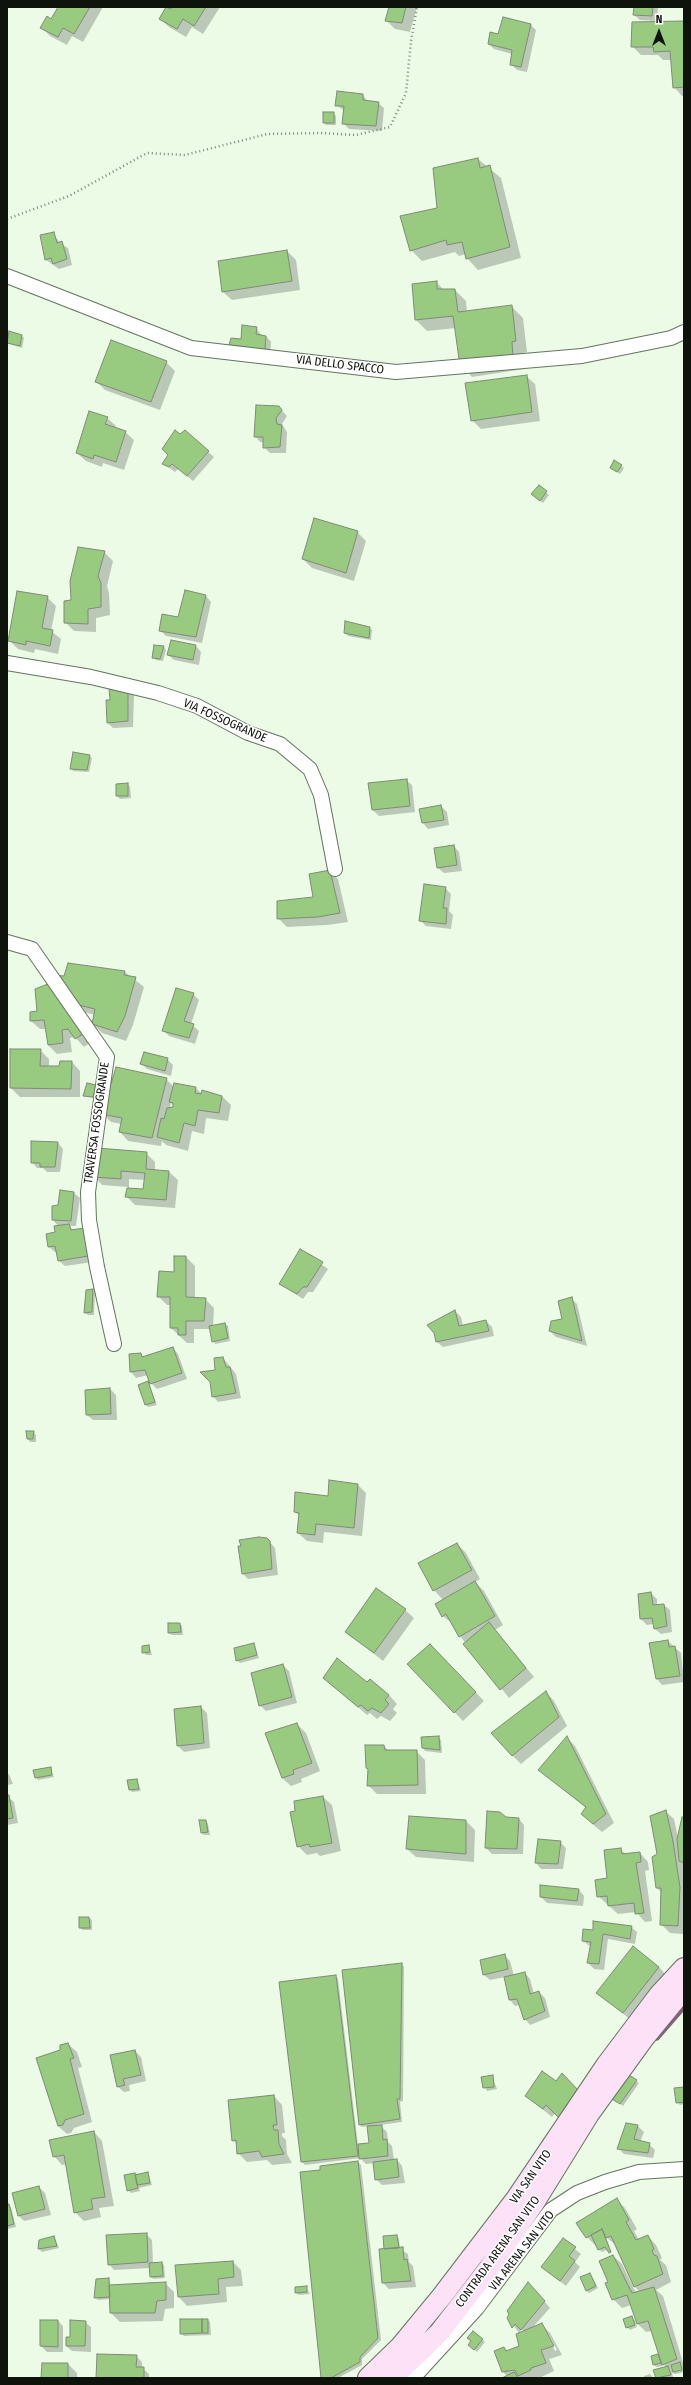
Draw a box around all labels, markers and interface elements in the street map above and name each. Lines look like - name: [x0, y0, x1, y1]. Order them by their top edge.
- north arrow: [639, 12, 679, 52]
- text: N: [656, 13, 662, 26]
- street label: VIA DELLO SPACCO: [295, 352, 385, 378]
- street label: VIA FOSSOGRANDE: [181, 696, 269, 746]
- street label: TRAVERSA FOSSOGRANDE: [81, 1061, 113, 1185]
- street label: VIA SAN VITO: [507, 2147, 555, 2207]
- street label: CONTRADA ARENA SAN VITO: [453, 2193, 543, 2311]
- street label: VIA ARENA SAN VITO: [486, 2208, 558, 2294]

